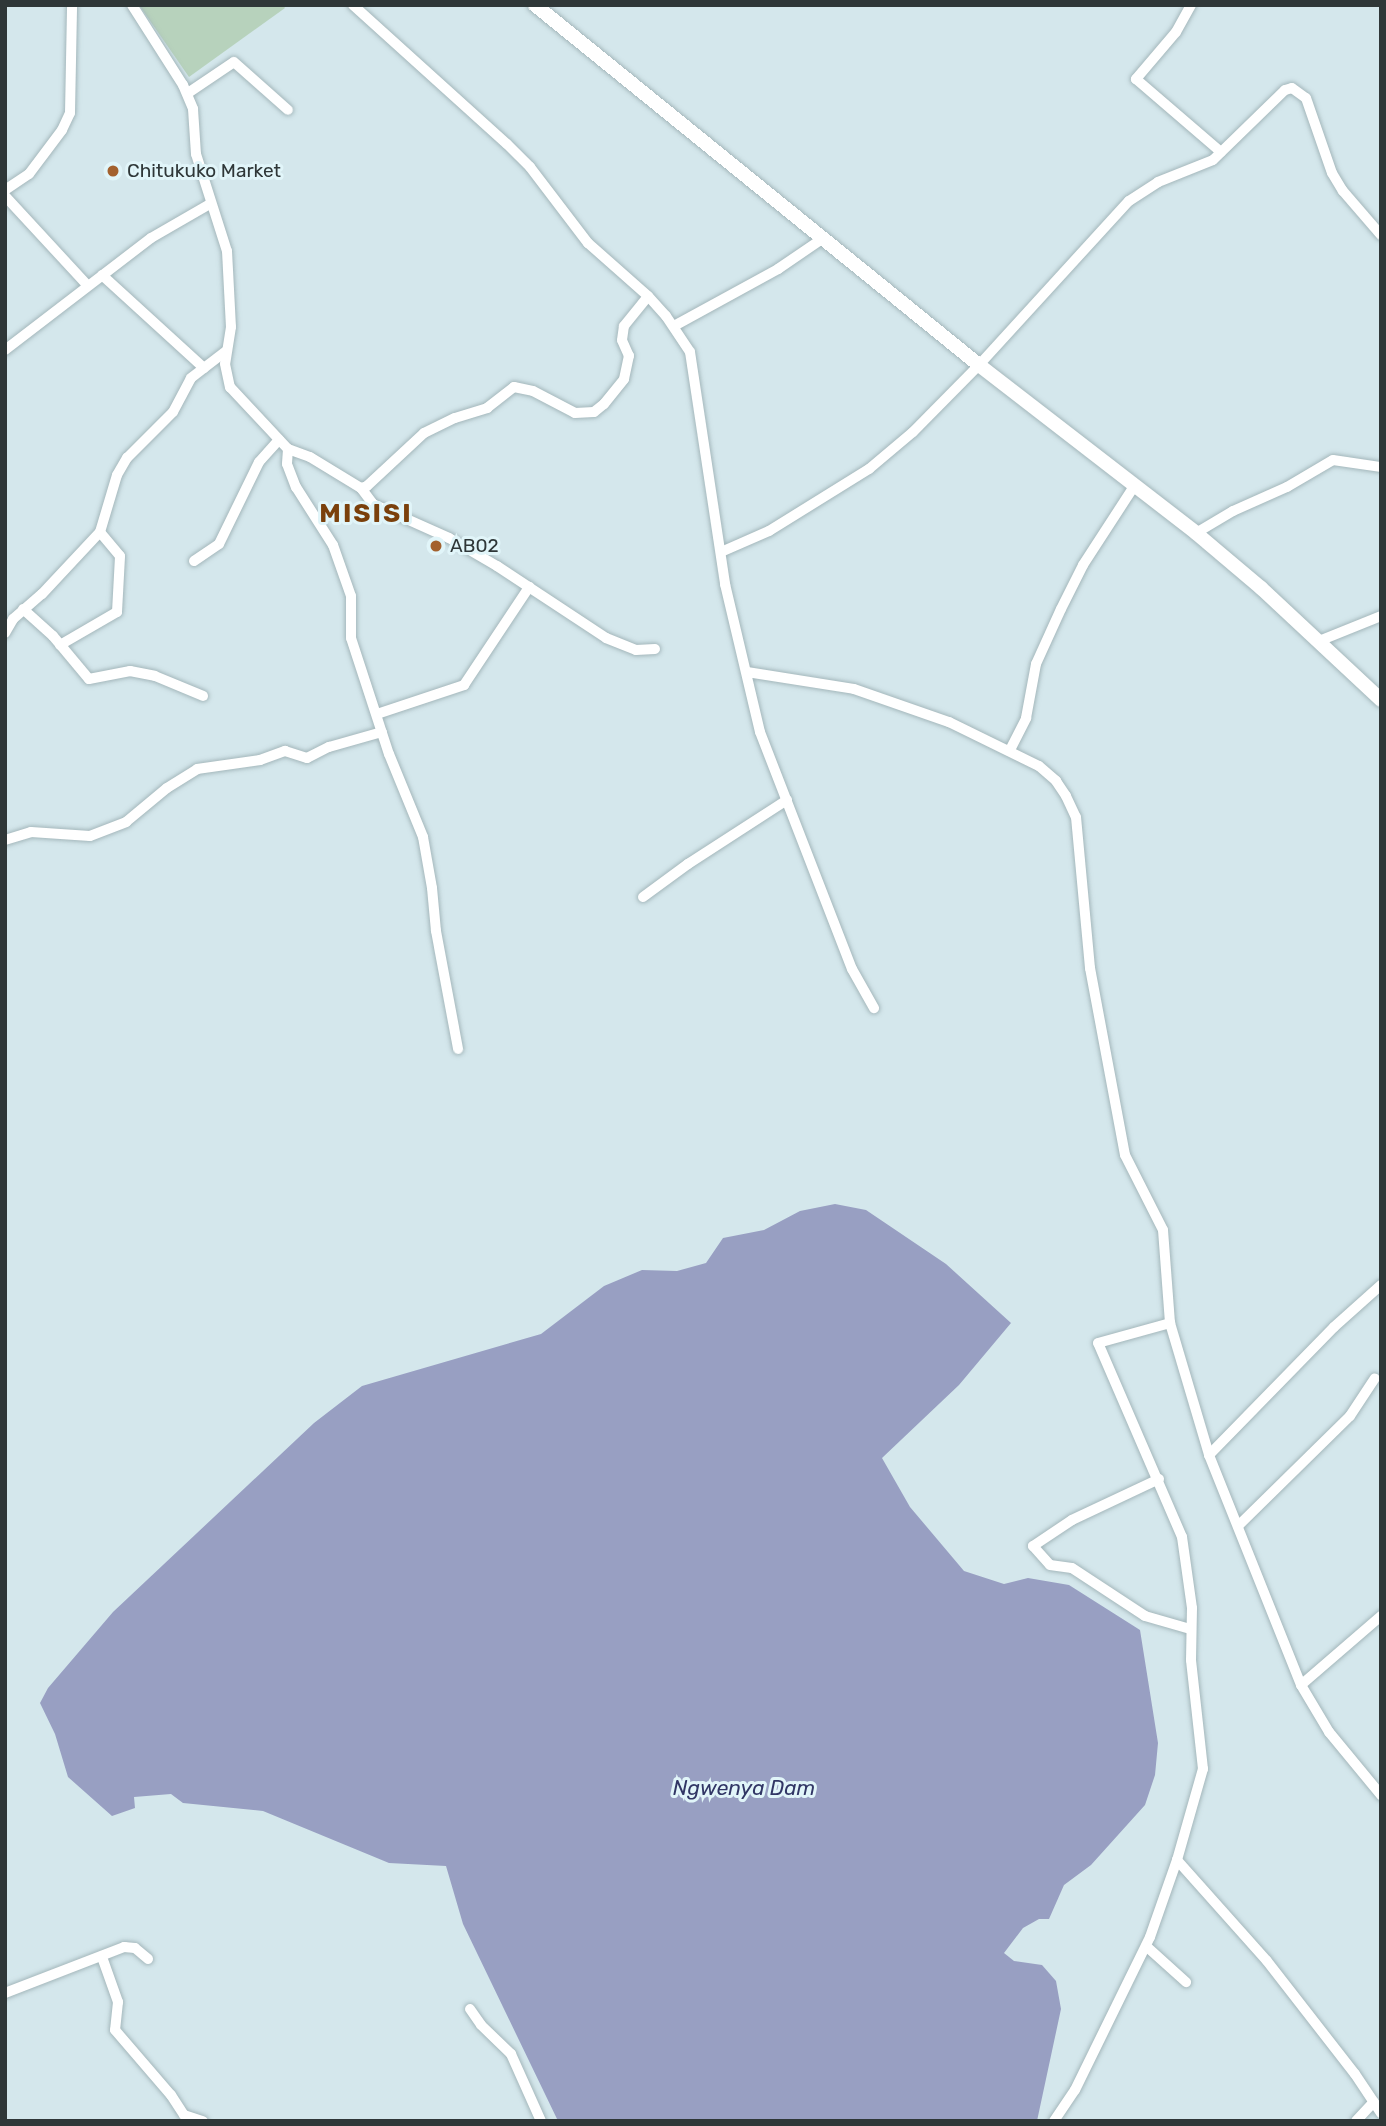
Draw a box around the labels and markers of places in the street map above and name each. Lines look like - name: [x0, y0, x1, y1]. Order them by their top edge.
- place label: Chitukuko Market: [127, 160, 281, 182]
- marker: Chitukuko Market: [105, 163, 121, 179]
- place label: AB02: [450, 535, 499, 557]
- marker: AB02: [428, 538, 444, 554]

